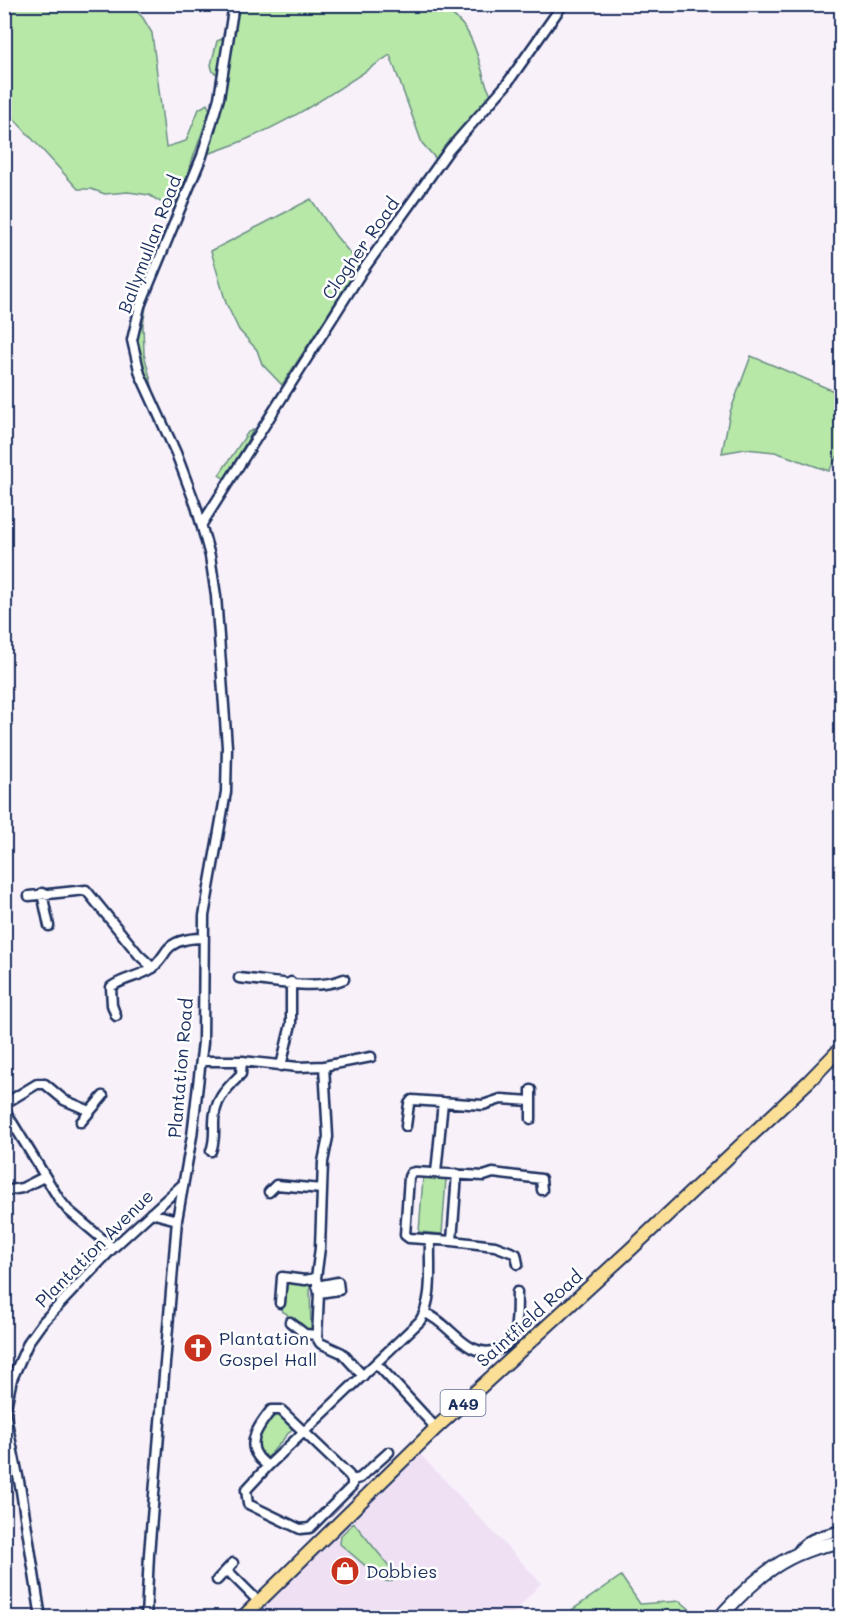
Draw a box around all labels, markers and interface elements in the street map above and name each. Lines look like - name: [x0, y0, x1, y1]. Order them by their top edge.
- street label: Ballymullan Road: [112, 172, 186, 316]
- street label: Clogher Road: [316, 192, 404, 304]
- street label: Plantation Road: [162, 997, 198, 1139]
- street label: Plantation Avenue: [30, 1184, 158, 1312]
- street label: Saintfield Road: [471, 1264, 587, 1372]
- place label: Plantation Gospel Hall: [219, 1326, 317, 1371]
- church icon: Plantation Gospel Hall: [182, 1332, 214, 1364]
- road number: A49: [440, 1390, 486, 1416]
- shop icon: Dobbies: [329, 1555, 361, 1587]
- place label: Dobbies: [366, 1559, 437, 1583]

